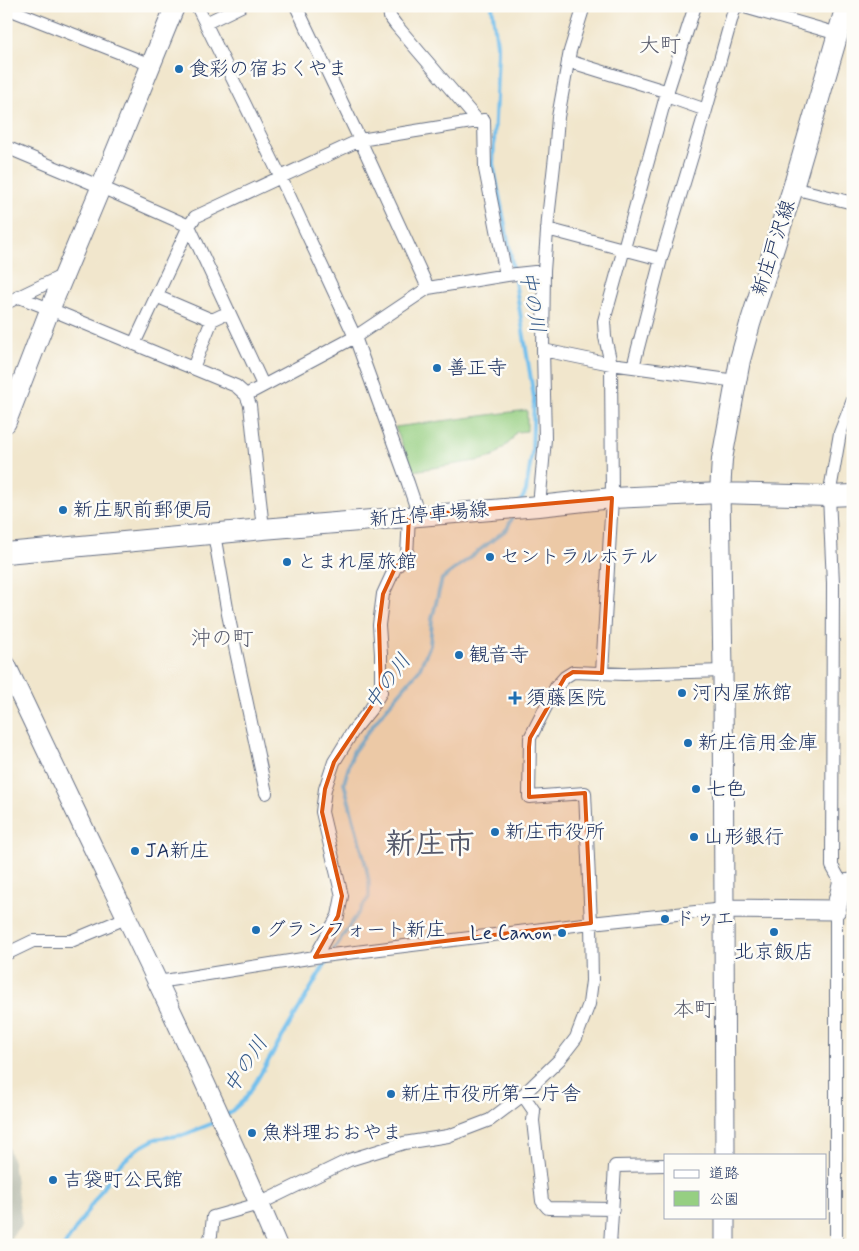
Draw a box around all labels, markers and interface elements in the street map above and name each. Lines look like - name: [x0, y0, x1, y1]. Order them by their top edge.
- district label: 大町: [639, 32, 681, 60]
- place label: 食彩の宿おくやま: [189, 56, 348, 83]
- marker: 食彩の宿おくやま: [173, 63, 185, 75]
- street label: 新庄戸沢線: [746, 196, 802, 300]
- water label: 中の川: [513, 269, 551, 335]
- place label: 善正寺: [447, 355, 507, 382]
- marker: 善正寺: [431, 362, 443, 374]
- street label: 新庄停車場線: [368, 496, 490, 534]
- place label: 新庄駅前郵便局: [73, 497, 213, 524]
- marker: 新庄駅前郵便局: [57, 504, 69, 516]
- place label: セントラルホテル: [500, 544, 658, 571]
- place label: とまれ屋旅館: [297, 549, 417, 576]
- marker: セントラルホテル: [484, 551, 496, 563]
- marker: とまれ屋旅館: [281, 556, 293, 568]
- district label: 沖の町: [191, 625, 254, 653]
- place label: 観音寺: [469, 642, 529, 669]
- water label: 中の川: [358, 648, 418, 716]
- marker: 観音寺: [453, 649, 465, 661]
- place label: 河内屋旅館: [692, 680, 792, 707]
- place label: 須藤医院: [526, 685, 606, 712]
- marker: 河内屋旅館: [676, 687, 688, 699]
- marker: 須藤医院: [508, 691, 522, 705]
- place label: 新庄信用金庫: [698, 730, 818, 757]
- marker: 新庄信用金庫: [682, 737, 694, 749]
- place label: 七色: [706, 776, 746, 803]
- marker: 七色: [690, 783, 702, 795]
- place label: 新庄市役所: [505, 819, 605, 846]
- place label: 山形銀行: [704, 824, 784, 851]
- district label: 新庄市: [385, 825, 475, 864]
- marker: 新庄市役所: [489, 826, 501, 838]
- marker: 山形銀行: [688, 831, 700, 843]
- place label: JA新庄: [145, 838, 210, 865]
- marker: JA新庄: [129, 845, 141, 857]
- place label: ドゥエ: [675, 906, 735, 933]
- marker: ドゥエ: [659, 913, 671, 925]
- place label: グランフォート新庄: [266, 917, 446, 944]
- place label: Le Canon: [470, 920, 552, 947]
- marker: グランフォート新庄: [250, 924, 262, 936]
- marker: 北京飯店: [768, 926, 780, 938]
- marker: Le Canon: [556, 927, 568, 939]
- place label: 北京飯店: [734, 939, 814, 966]
- district label: 本町: [673, 996, 715, 1024]
- water label: 中の川: [217, 1031, 275, 1099]
- place label: 新庄市役所第二庁舎: [401, 1081, 581, 1108]
- marker: 新庄市役所第二庁舎: [385, 1088, 397, 1100]
- place label: 魚料理おおやま: [262, 1120, 402, 1147]
- marker: 魚料理おおやま: [246, 1127, 258, 1139]
- legend: [664, 1154, 826, 1218]
- text: 道路: [709, 1164, 739, 1184]
- place label: 吉袋町公民館: [63, 1167, 183, 1194]
- marker: 吉袋町公民館: [47, 1174, 59, 1186]
- text: 公園: [709, 1190, 739, 1210]

